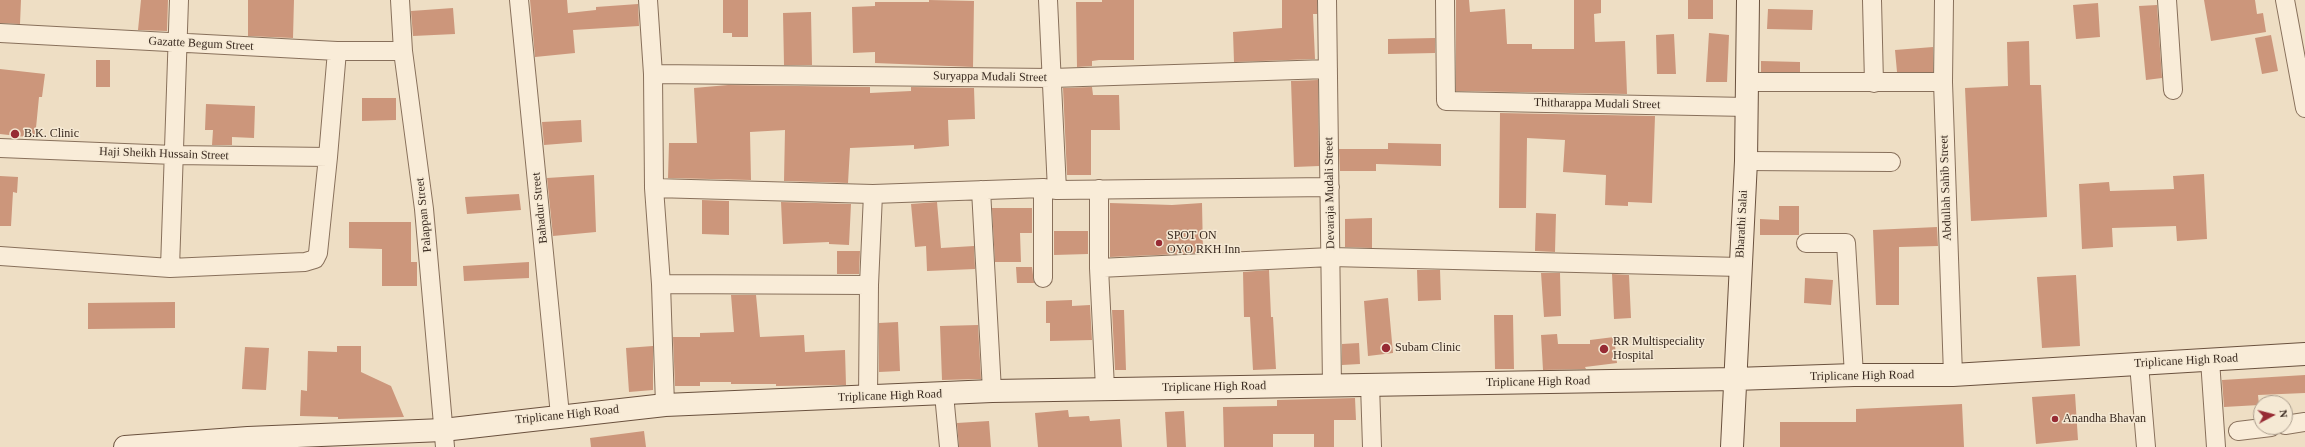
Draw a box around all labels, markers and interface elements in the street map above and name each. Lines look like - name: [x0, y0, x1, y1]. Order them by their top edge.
- street label: Gazatte Begum Street: [148, 34, 254, 54]
- street label: Suryappa Mudali Street: [933, 69, 1047, 85]
- street label: Thitharappa Mudali Street: [1534, 96, 1660, 112]
- place label: B.K. Clinic: [24, 127, 79, 141]
- marker: B.K. Clinic: [9, 128, 21, 140]
- street label: Abdullah Sahib Street: [1937, 135, 1955, 241]
- street label: Devaraja Mudali Street: [1322, 137, 1338, 249]
- street label: Haji Sheikh Hussain Street: [99, 145, 229, 163]
- street label: Bahadur Street: [529, 172, 551, 244]
- street label: Palappan Street: [413, 177, 435, 253]
- street label: Bharathi Salai: [1733, 190, 1751, 258]
- place label: SPOT ON OYO RKH Inn: [1167, 229, 1240, 257]
- marker: SPOT ON OYO RKH Inn: [1154, 238, 1164, 248]
- place label: RR Multispeciality Hospital: [1613, 335, 1705, 363]
- place label: Subam Clinic: [1395, 341, 1461, 355]
- marker: Subam Clinic: [1380, 342, 1392, 354]
- marker: RR Multispeciality Hospital: [1598, 343, 1610, 355]
- street label: Triplicane High Road: [2134, 351, 2238, 371]
- street label: Triplicane High Road: [1810, 368, 1914, 384]
- street label: Triplicane High Road: [1486, 374, 1590, 390]
- street label: Triplicane High Road: [1162, 379, 1266, 395]
- street label: Triplicane High Road: [838, 387, 942, 405]
- north arrow: [2253, 395, 2293, 435]
- street label: Triplicane High Road: [514, 402, 620, 428]
- text: N: [2277, 409, 2290, 418]
- place label: Anandha Bhavan: [2063, 412, 2146, 426]
- marker: Anandha Bhavan: [2050, 414, 2060, 424]

